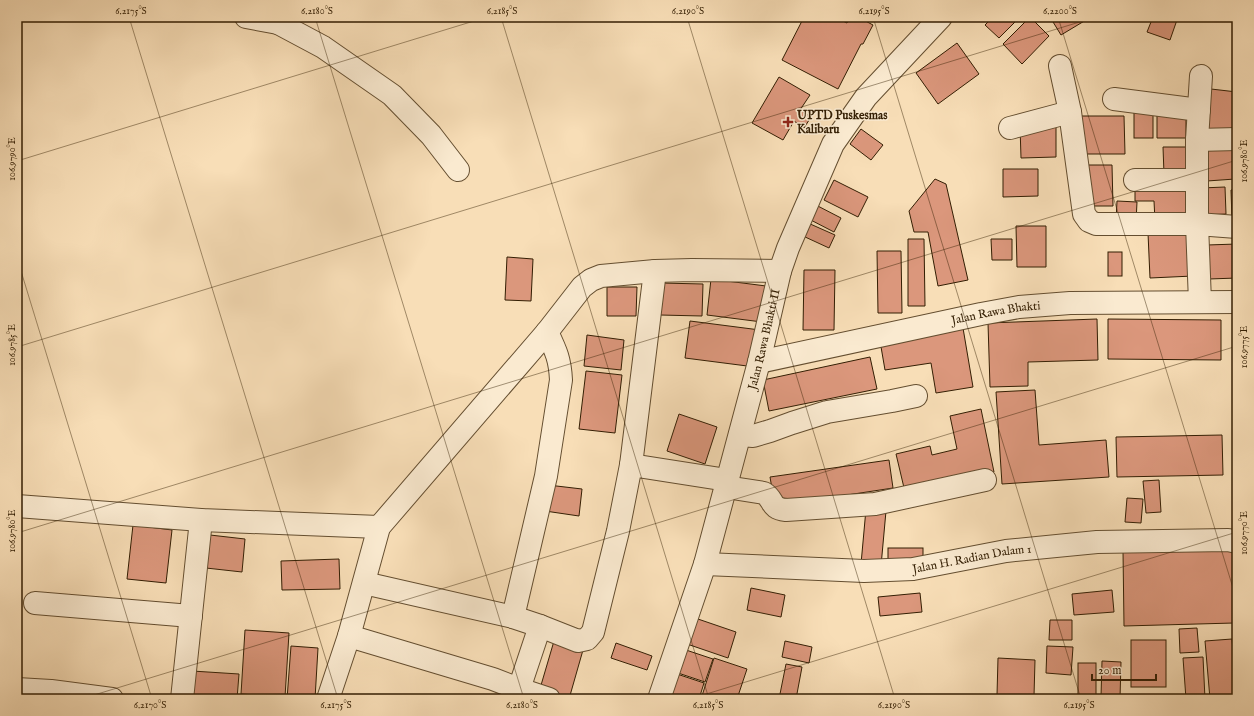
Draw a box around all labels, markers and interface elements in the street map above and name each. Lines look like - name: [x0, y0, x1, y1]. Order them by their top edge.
- text: 6.2175°S: [115, 5, 147, 18]
- text: 6.2180°S: [301, 5, 333, 18]
- text: 6.2185°S: [487, 5, 517, 18]
- text: 6.2190°S: [672, 5, 704, 18]
- text: 6.2195°S: [858, 5, 890, 18]
- text: 6.2200°S: [1043, 5, 1077, 18]
- place label: UPTD Puskesmas Kalibaru: [796, 108, 888, 137]
- marker: UPTD Puskesmas Kalibaru: [782, 116, 794, 128]
- text: 106.9790°E: [6, 137, 19, 181]
- text: 106.9780°E: [1238, 139, 1251, 182]
- street label: Jalan Rawa Bhakti II: [744, 287, 784, 394]
- street label: Jalan Rawa Bhakti: [948, 298, 1041, 330]
- text: 106.9785°E: [6, 324, 19, 366]
- text: 106.9775°E: [1238, 326, 1251, 368]
- text: 106.9780°E: [6, 509, 19, 552]
- text: 106.9770°E: [1238, 511, 1251, 555]
- street label: Jalan H. Radian Dalam 1: [909, 542, 1032, 578]
- scale bar: [1092, 656, 1156, 682]
- text: 20 m: [1098, 663, 1121, 678]
- text: 6.2170°S: [134, 699, 166, 712]
- text: 6.2175°S: [320, 699, 352, 712]
- text: 6.2180°S: [506, 699, 538, 712]
- text: 6.2185°S: [693, 699, 723, 712]
- text: 6.2190°S: [878, 699, 910, 712]
- text: 6.2195°S: [1063, 699, 1095, 712]

